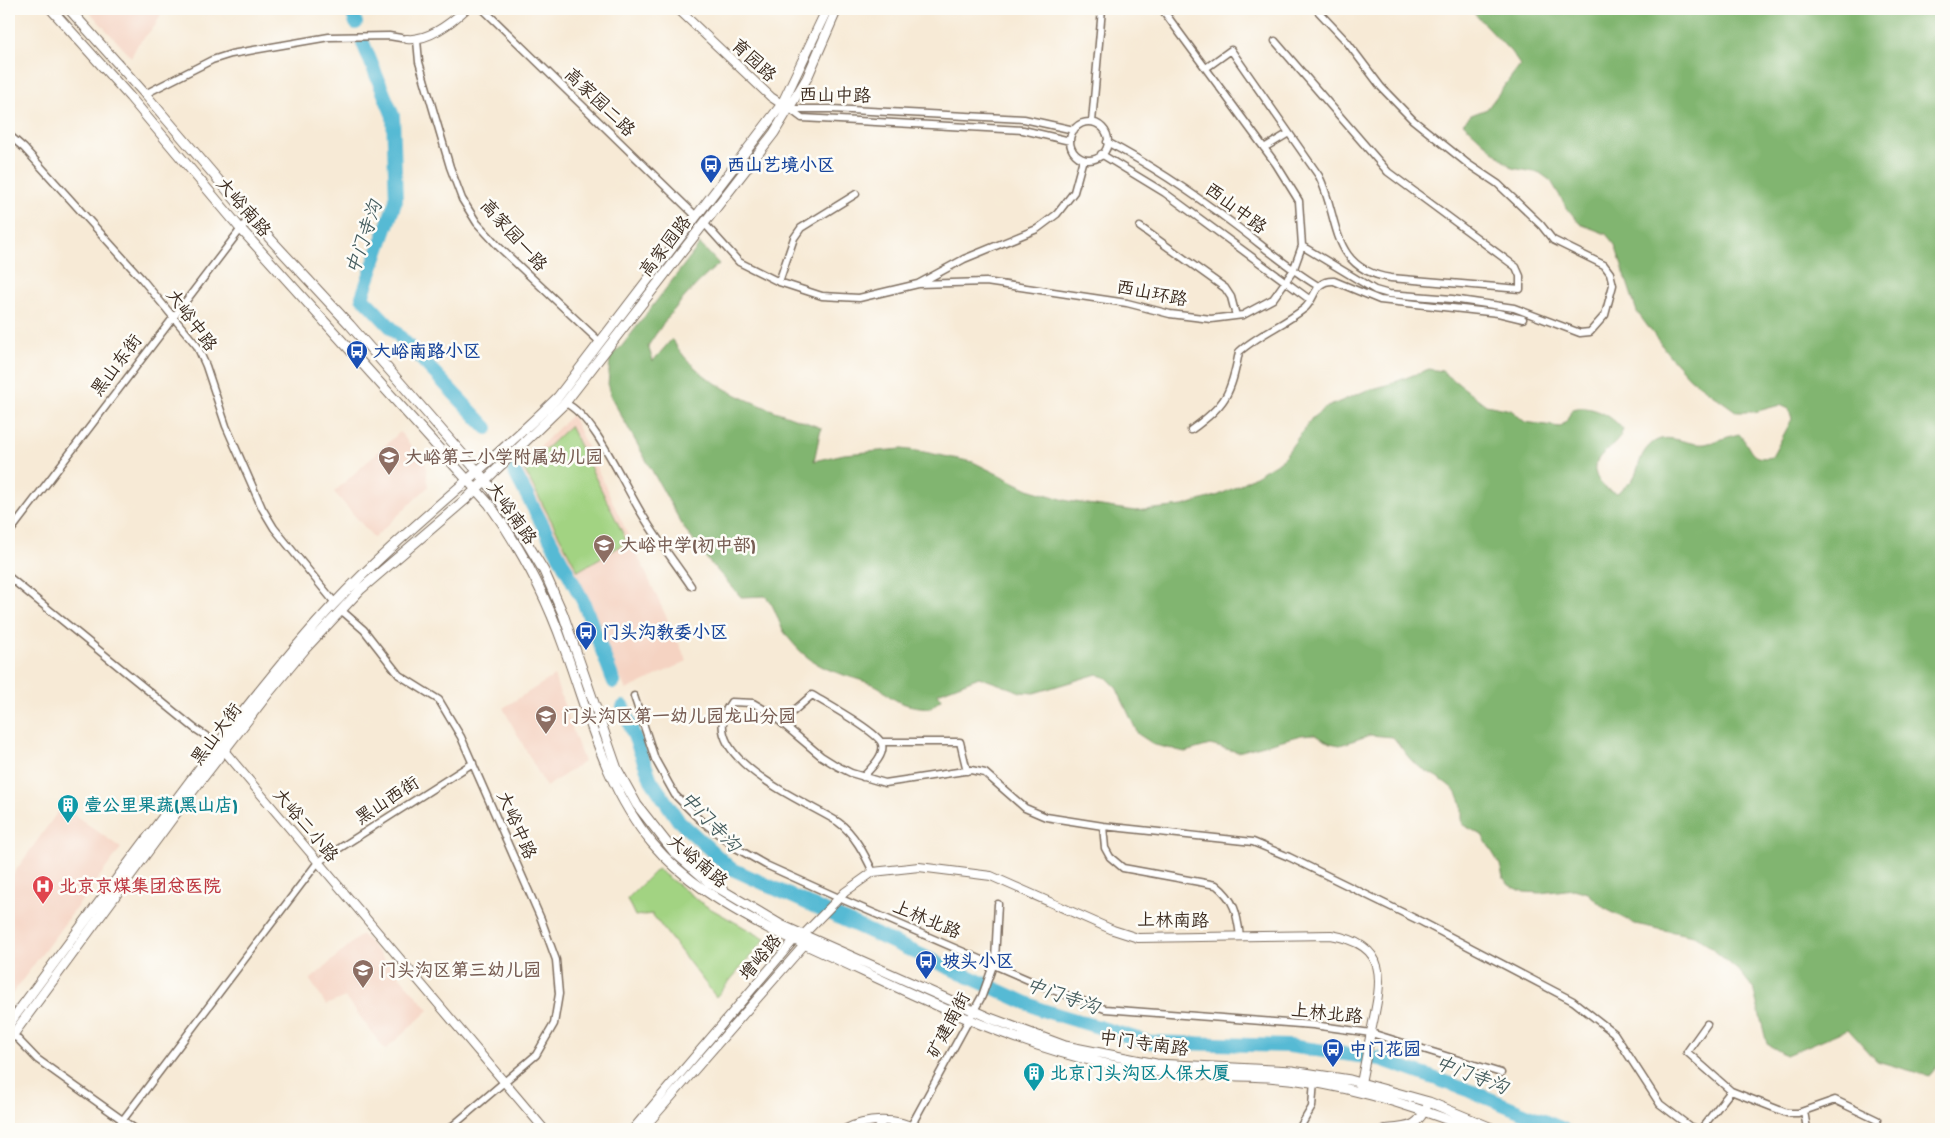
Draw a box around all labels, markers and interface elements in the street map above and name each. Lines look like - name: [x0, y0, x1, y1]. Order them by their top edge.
- street label: 育园路: [725, 35, 780, 88]
- street label: 高家园二路: [559, 64, 639, 143]
- street label: 西山中路: [799, 85, 871, 109]
- bus stop icon: 西山艺境小区: [699, 153, 723, 184]
- place label: 西山艺境小区: [727, 156, 835, 178]
- street label: 大峪南路: [211, 174, 274, 243]
- street label: 西山中路: [1199, 179, 1270, 240]
- water label: 中门寺沟: [342, 196, 390, 278]
- street label: 高家园一路: [474, 196, 551, 277]
- street label: 高家园路: [636, 212, 697, 282]
- street label: 西山环路: [1114, 277, 1189, 313]
- street label: 大峪中路: [160, 286, 220, 357]
- street label: 黑山东街: [87, 331, 148, 402]
- bus stop icon: 大峪南路小区: [345, 339, 369, 370]
- place label: 大峪南路小区: [373, 342, 481, 364]
- school or university icon: 大峪第二小学附属幼儿园: [377, 445, 401, 476]
- place label: 大峪第二小学附属幼儿园: [405, 447, 603, 470]
- street label: 大峪南路: [481, 478, 540, 550]
- school or university icon: 大峪中学(初中部): [592, 533, 616, 564]
- place label: 大峪中学(初中部): [620, 536, 756, 558]
- bus stop icon: 门头沟教委小区: [574, 620, 598, 651]
- place label: 门头沟教委小区: [602, 622, 728, 645]
- street label: 黑山大街: [187, 700, 248, 771]
- school or university icon: 门头沟区第一幼儿园龙山分园: [534, 704, 558, 735]
- place label: 门头沟区第一幼儿园龙山分园: [562, 706, 796, 729]
- street label: 黑山西街: [352, 773, 424, 831]
- street label: 大峪二小路: [267, 785, 342, 868]
- water label: 中门寺沟: [674, 787, 745, 860]
- street label: 大峪中路: [490, 788, 540, 863]
- building icon: 壹公里果蔬(黑山店): [56, 793, 80, 824]
- place label: 壹公里果蔬(黑山店): [84, 796, 238, 818]
- street label: 大峪南路: [662, 831, 731, 894]
- hospital icon: 北京京煤集团总医院: [31, 874, 55, 905]
- place label: 北京京煤集团总医院: [59, 877, 221, 899]
- street label: 上林北路: [889, 897, 964, 945]
- street label: 上林南路: [1137, 910, 1209, 934]
- street label: 增峪路: [736, 931, 787, 986]
- bus stop icon: 坡头小区: [914, 949, 938, 980]
- place label: 坡头小区: [942, 952, 1014, 974]
- school or university icon: 门头沟区第三幼儿园: [351, 958, 375, 989]
- place label: 门头沟区第三幼儿园: [379, 960, 541, 983]
- water label: 中门寺沟: [1022, 974, 1104, 1022]
- street label: 矿建南街: [923, 989, 976, 1063]
- street label: 上林北路: [1290, 1000, 1364, 1030]
- street label: 中门寺南路: [1098, 1028, 1190, 1062]
- bus stop icon: 中门花园: [1321, 1037, 1345, 1068]
- place label: 中门花园: [1349, 1040, 1421, 1062]
- water label: 中门寺沟: [1431, 1052, 1513, 1102]
- building icon: 北京门头沟区人保大厦: [1022, 1061, 1046, 1092]
- place label: 北京门头沟区人保大厦: [1050, 1063, 1230, 1086]

